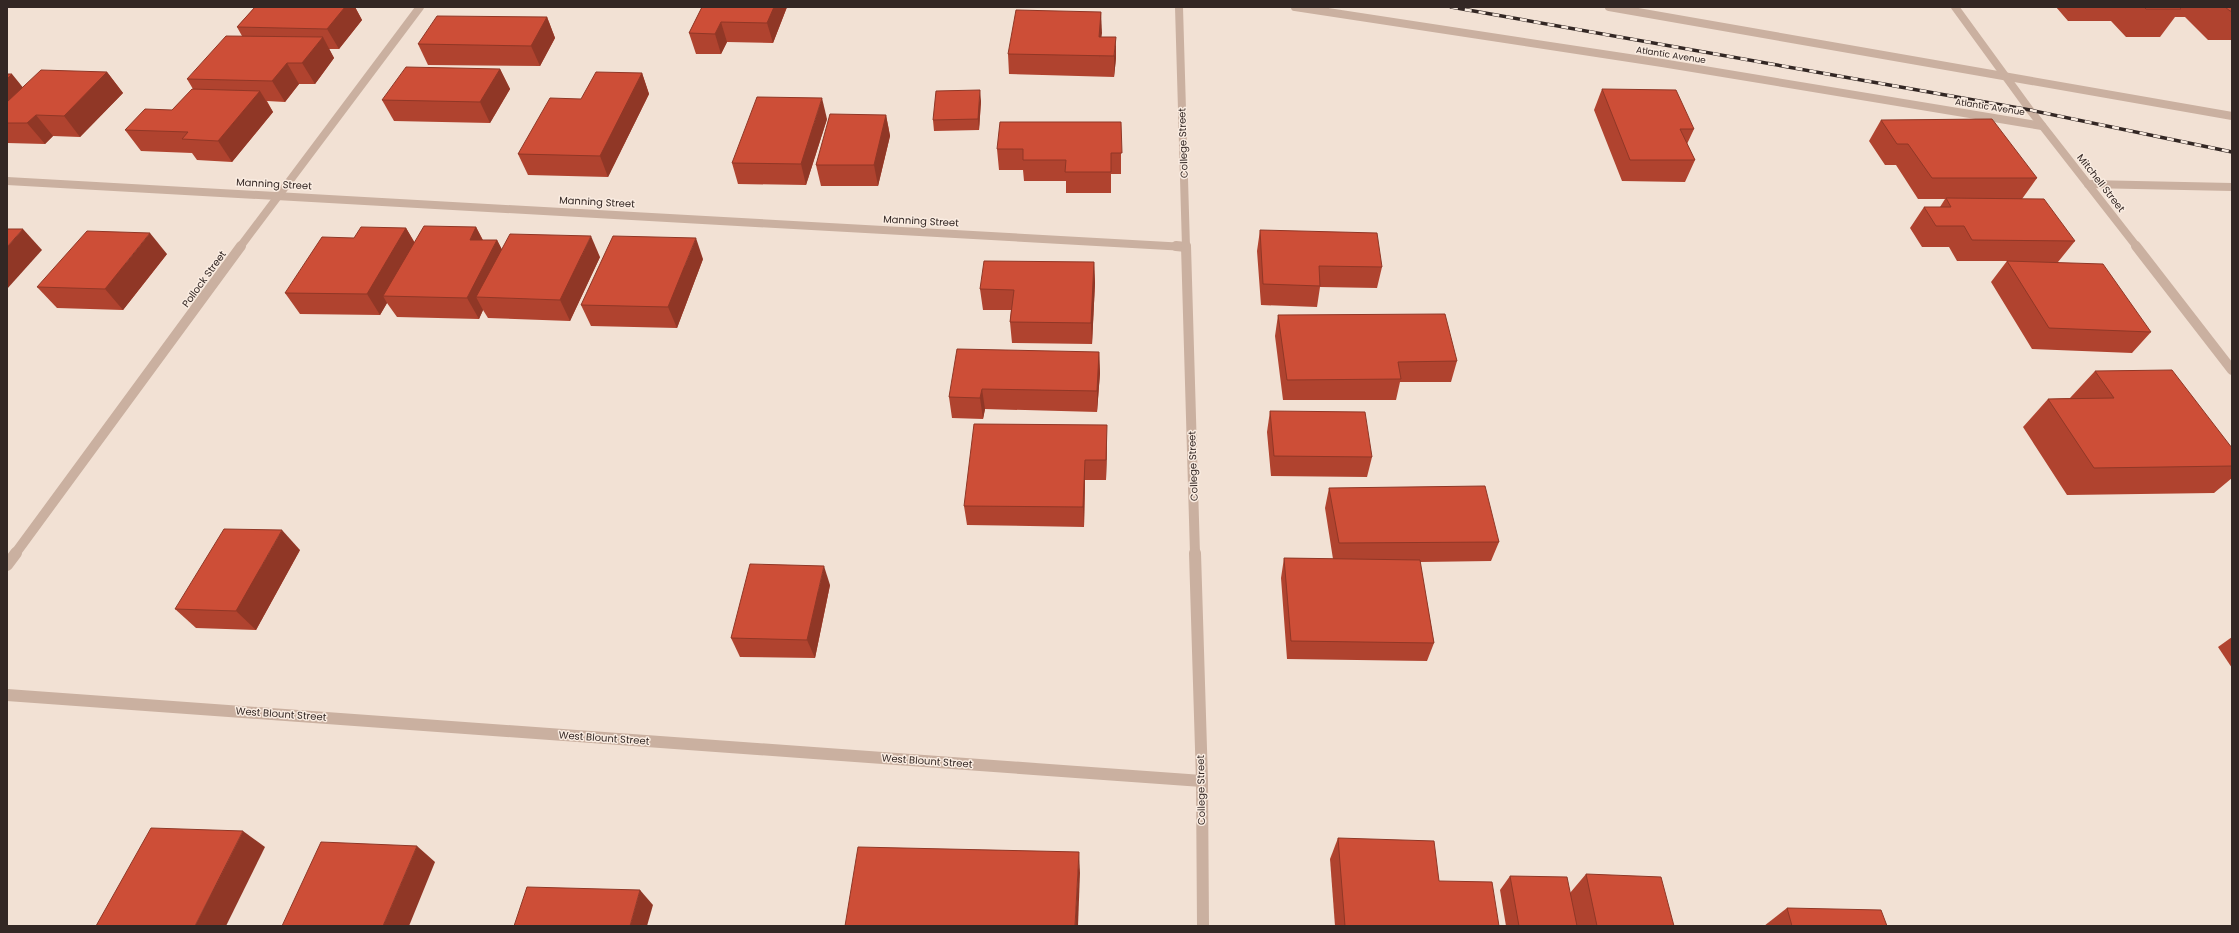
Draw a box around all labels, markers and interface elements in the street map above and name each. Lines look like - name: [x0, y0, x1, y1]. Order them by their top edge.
- street label: Atlantic Avenue: [1635, 44, 1707, 67]
- street label: Atlantic Avenue: [1954, 96, 2026, 119]
- street label: College Street: [1174, 107, 1192, 178]
- street label: Mitchell Street: [2073, 151, 2129, 216]
- street label: Manning Street: [236, 175, 313, 193]
- street label: Manning Street: [559, 193, 636, 211]
- street label: Manning Street: [883, 212, 960, 230]
- street label: Pollock Street: [178, 247, 230, 310]
- street label: College Street: [1184, 430, 1202, 501]
- street label: West Blount Street: [235, 703, 327, 725]
- street label: West Blount Street: [558, 727, 650, 749]
- street label: West Blount Street: [881, 750, 973, 772]
- street label: College Street: [1193, 754, 1209, 825]

